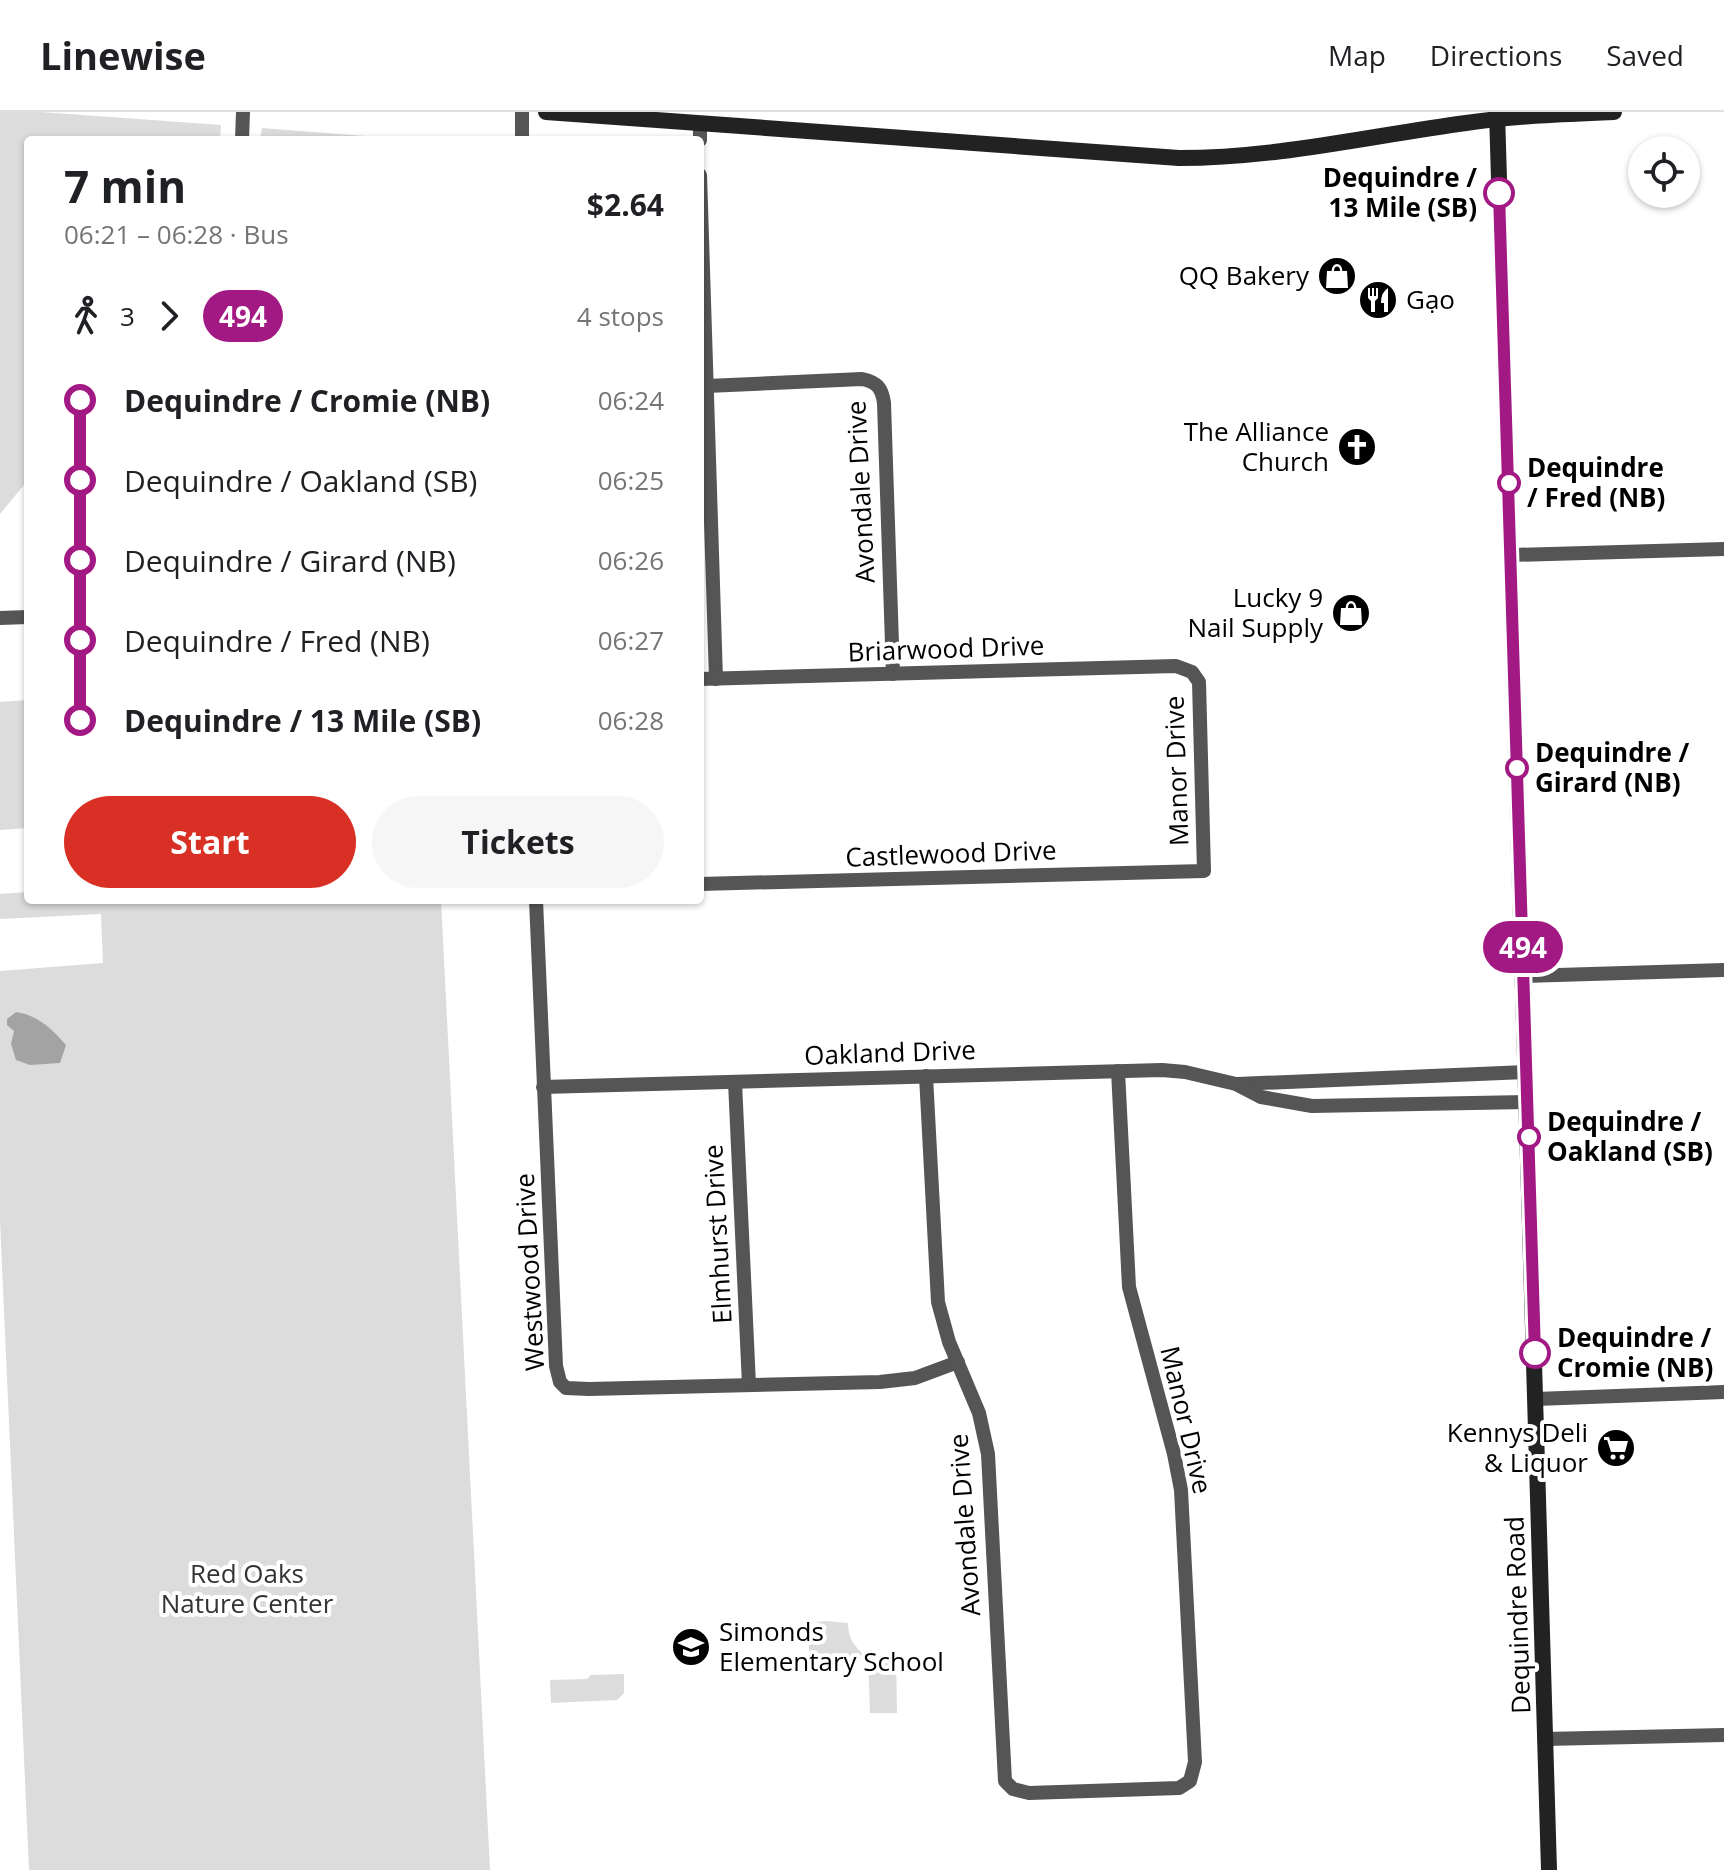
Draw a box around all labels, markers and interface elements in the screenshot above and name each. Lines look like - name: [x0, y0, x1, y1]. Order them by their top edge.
- text: Linewise: [40, 29, 206, 81]
- text: Map: [1328, 36, 1386, 74]
- text: Directions: [1430, 36, 1562, 74]
- text: Saved: [1606, 36, 1684, 74]
- map controls: [1628, 136, 1700, 208]
- button: locate: [1628, 136, 1700, 208]
- text: 7 min: [64, 156, 186, 216]
- place label: Dequindre / 13 Mile (SB): [1323, 159, 1477, 225]
- marker: Dequindre / 13 Mile (SB): [1484, 178, 1514, 208]
- text: $2.64: [587, 184, 664, 225]
- text: 06:21 – 06:28 · Bus: [64, 216, 289, 252]
- shop icon: QQ Bakery: [1316, 255, 1358, 297]
- place label: QQ Bakery: [1179, 257, 1310, 293]
- restaurant icon: Gạo: [1357, 279, 1399, 321]
- place label: Gạo: [1406, 281, 1455, 317]
- icon: walk: [64, 294, 108, 338]
- icon: forward: [147, 294, 191, 338]
- text: 494: [219, 297, 267, 335]
- text: 3: [120, 298, 135, 334]
- text: 4 stops: [577, 298, 664, 334]
- text: Dequindre / Cromie (NB): [124, 380, 490, 421]
- text: 06:24: [598, 382, 664, 418]
- street label: Avondale Drive: [837, 400, 883, 584]
- place label: The Alliance Church: [1184, 413, 1329, 479]
- church icon: The Alliance Church: [1336, 426, 1378, 468]
- place label: Dequindre / Fred (NB): [1527, 449, 1665, 515]
- text: Dequindre / Oakland (SB): [124, 460, 477, 501]
- text: 06:25: [598, 462, 664, 498]
- marker: Dequindre / Fred (NB): [1498, 472, 1520, 494]
- text: Dequindre / Girard (NB): [124, 540, 456, 581]
- text: 06:26: [598, 542, 664, 578]
- place label: Lucky 9 Nail Supply: [1187, 579, 1324, 645]
- shop icon: Lucky 9 Nail Supply: [1330, 592, 1372, 634]
- text: Dequindre / Fred (NB): [124, 620, 430, 661]
- text: 06:27: [598, 622, 664, 658]
- street label: Briarwood Drive: [847, 627, 1045, 669]
- street label: Manor Drive: [1155, 695, 1197, 847]
- text: Dequindre / 13 Mile (SB): [124, 700, 481, 741]
- text: 06:28: [598, 702, 664, 738]
- place label: Dequindre / Girard (NB): [1535, 734, 1690, 800]
- marker: Dequindre / Girard (NB): [1506, 757, 1528, 779]
- button: Start: [64, 796, 356, 888]
- button: Tickets: [372, 796, 664, 888]
- street label: Castlewood Drive: [845, 831, 1057, 875]
- line badge: 494: [1477, 921, 1569, 973]
- text: 494: [1499, 928, 1547, 966]
- street label: Oakland Drive: [804, 1031, 976, 1073]
- place label: Dequindre / Oakland (SB): [1547, 1103, 1713, 1169]
- marker: Dequindre / Oakland (SB): [1518, 1126, 1540, 1148]
- street label: Elmhurst Drive: [694, 1143, 740, 1325]
- street label: Westwood Drive: [506, 1172, 552, 1372]
- place label: Dequindre / Cromie (NB): [1557, 1319, 1713, 1385]
- marker: Dequindre / Cromie (NB): [1520, 1338, 1550, 1368]
- street label: Manor Drive: [1153, 1342, 1221, 1497]
- place label: Kennys Deli & Liquor: [1447, 1414, 1588, 1480]
- supermarket icon: Kennys Deli & Liquor: [1595, 1427, 1637, 1469]
- street label: Avondale Drive: [940, 1433, 988, 1618]
- street label: Dequindre Road: [1496, 1516, 1538, 1714]
- park label: Red Oaks Nature Center: [161, 1555, 334, 1621]
- place label: Simonds Elementary School: [719, 1613, 944, 1679]
- school or university icon: Simonds Elementary School: [670, 1626, 712, 1668]

